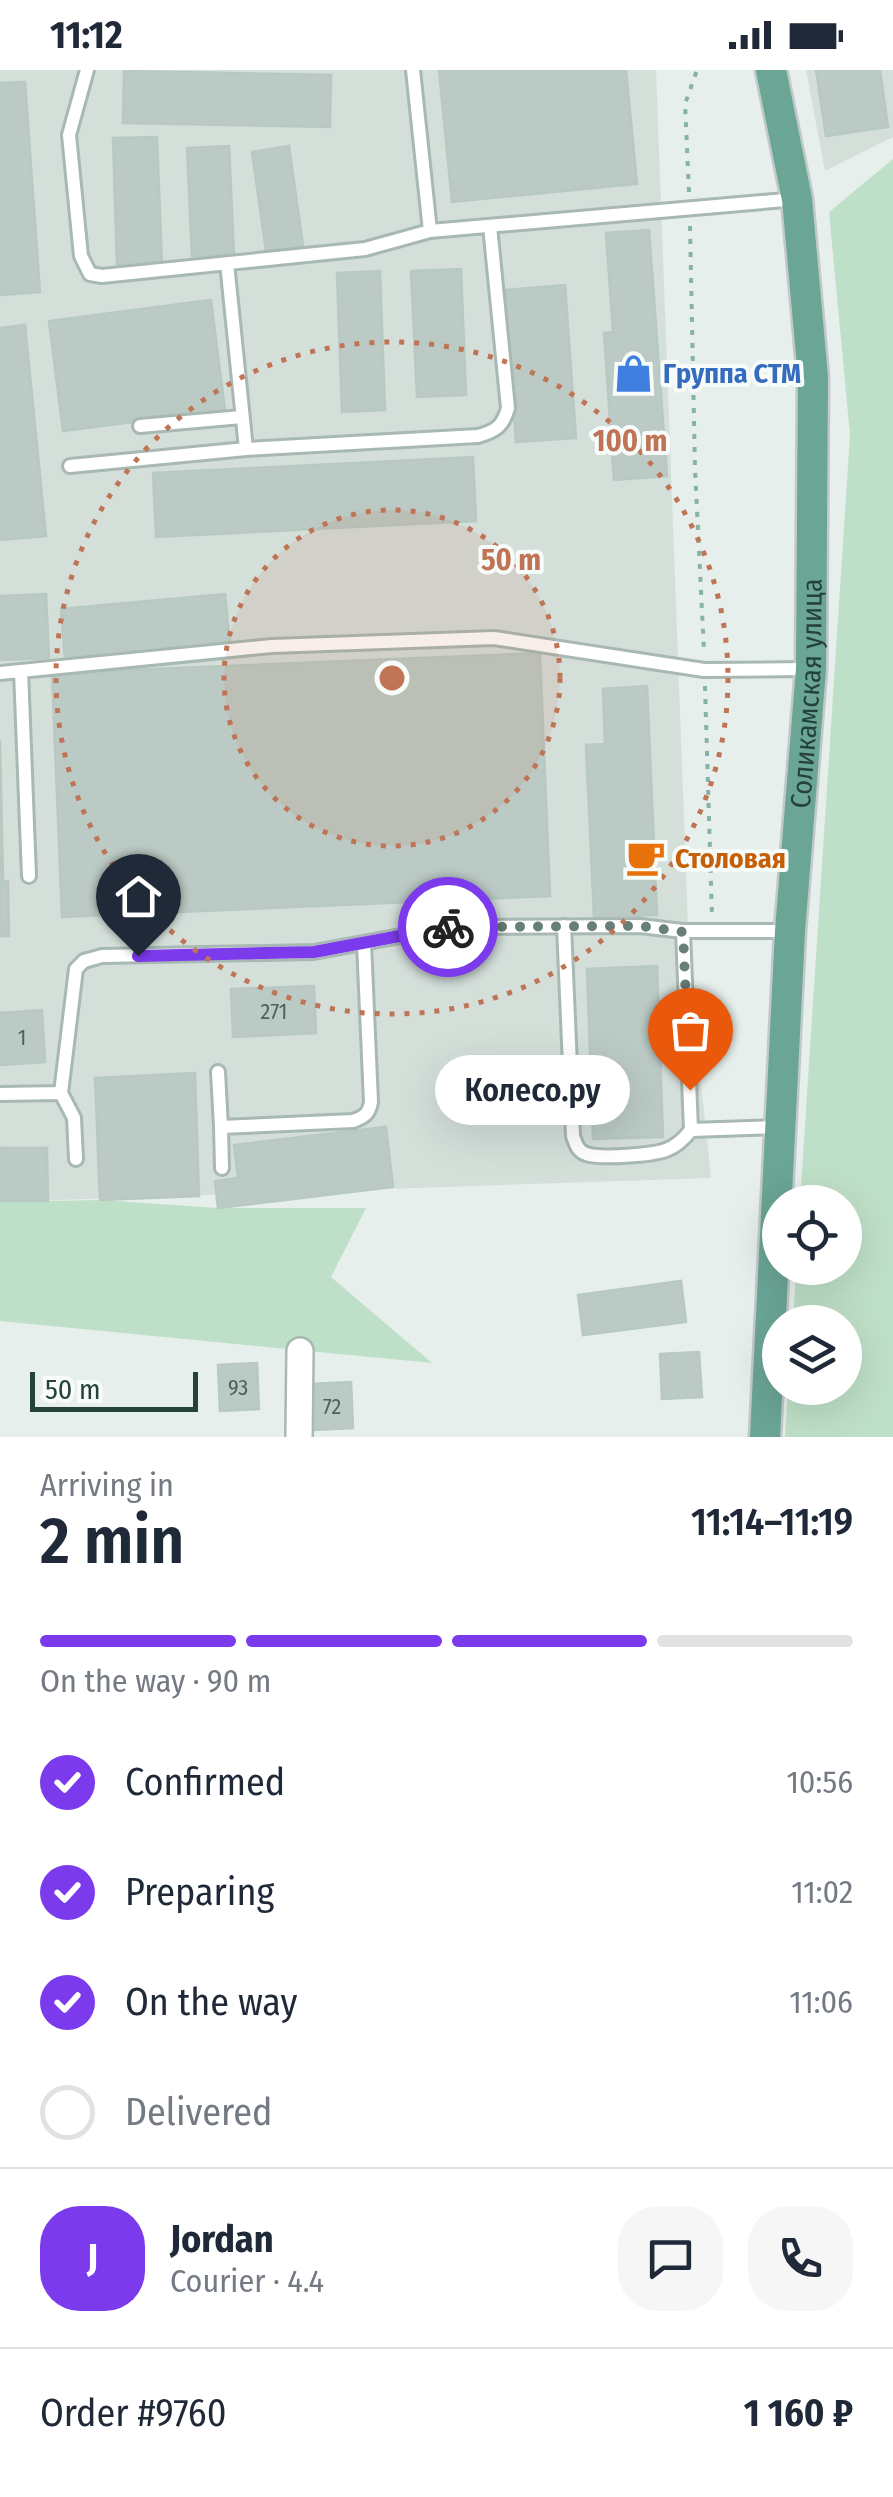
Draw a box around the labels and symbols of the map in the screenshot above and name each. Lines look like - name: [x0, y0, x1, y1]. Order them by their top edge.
- shop icon: Группа СТМ: [612, 352, 654, 394]
- place label: Группа СТМ: [663, 357, 801, 390]
- text: 100 m: [593, 423, 667, 459]
- text: 50 m: [481, 542, 541, 578]
- street label: Соликамская улица: [783, 578, 828, 809]
- centre of rings: [374, 660, 410, 696]
- cafe icon: Столовая: [624, 837, 666, 879]
- place label: Столовая: [675, 842, 786, 875]
- pin: [96, 854, 181, 957]
- courier: [398, 877, 498, 977]
- pin: [648, 988, 733, 1091]
- house number: 271: [261, 998, 287, 1025]
- house number: 1: [18, 1024, 26, 1051]
- callout: Колесо.ру: [435, 1055, 630, 1125]
- scale bar: [30, 1367, 198, 1412]
- house number: 93: [228, 1374, 248, 1401]
- house number: 72: [323, 1393, 341, 1420]

